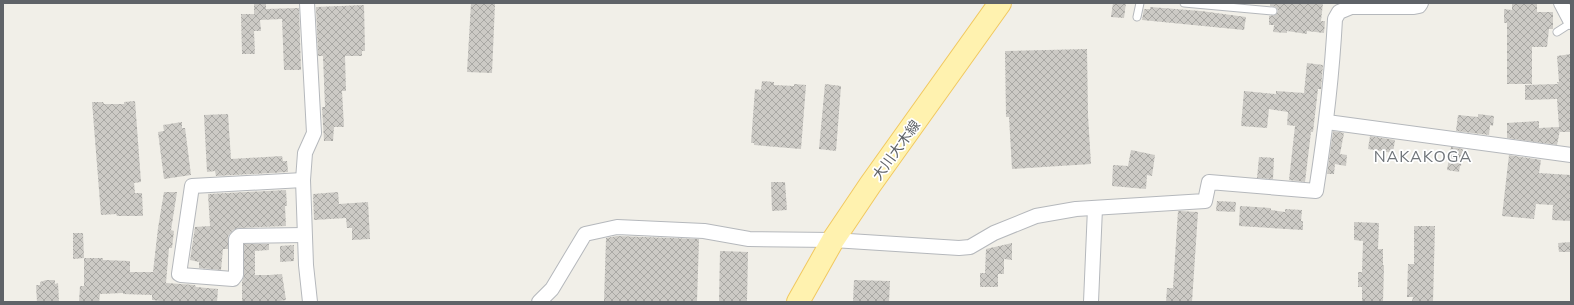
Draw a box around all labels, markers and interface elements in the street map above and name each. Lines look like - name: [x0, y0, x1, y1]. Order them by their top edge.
- street label: 大川大木線: [868, 116, 924, 184]
- district label: NAKAKOGA: [1374, 146, 1472, 166]

